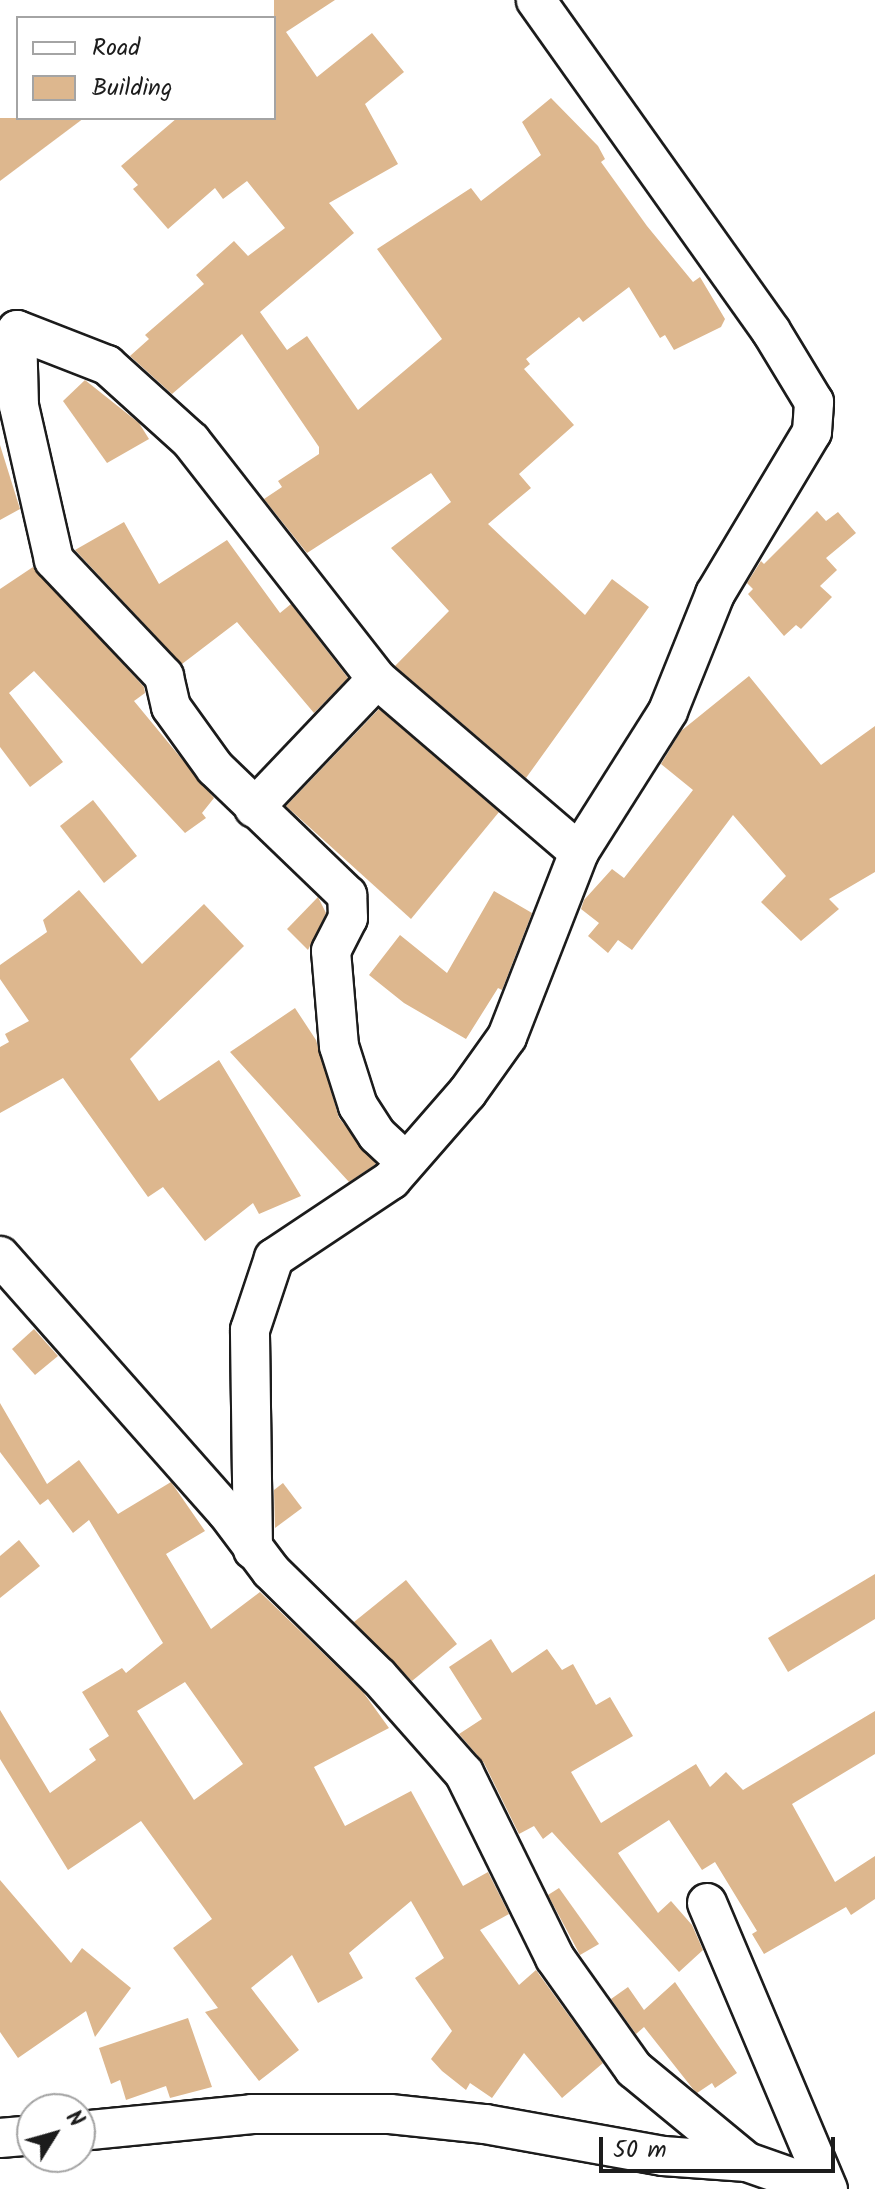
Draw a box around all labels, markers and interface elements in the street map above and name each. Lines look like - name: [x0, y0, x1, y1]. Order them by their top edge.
- legend: [16, 16, 276, 120]
- text: Road: [92, 29, 140, 68]
- text: Building: [92, 69, 172, 108]
- north arrow: [16, 2093, 96, 2173]
- text: N: [56, 2103, 92, 2136]
- scale bar: [603, 2121, 839, 2171]
- text: 50 m: [613, 2131, 667, 2170]

